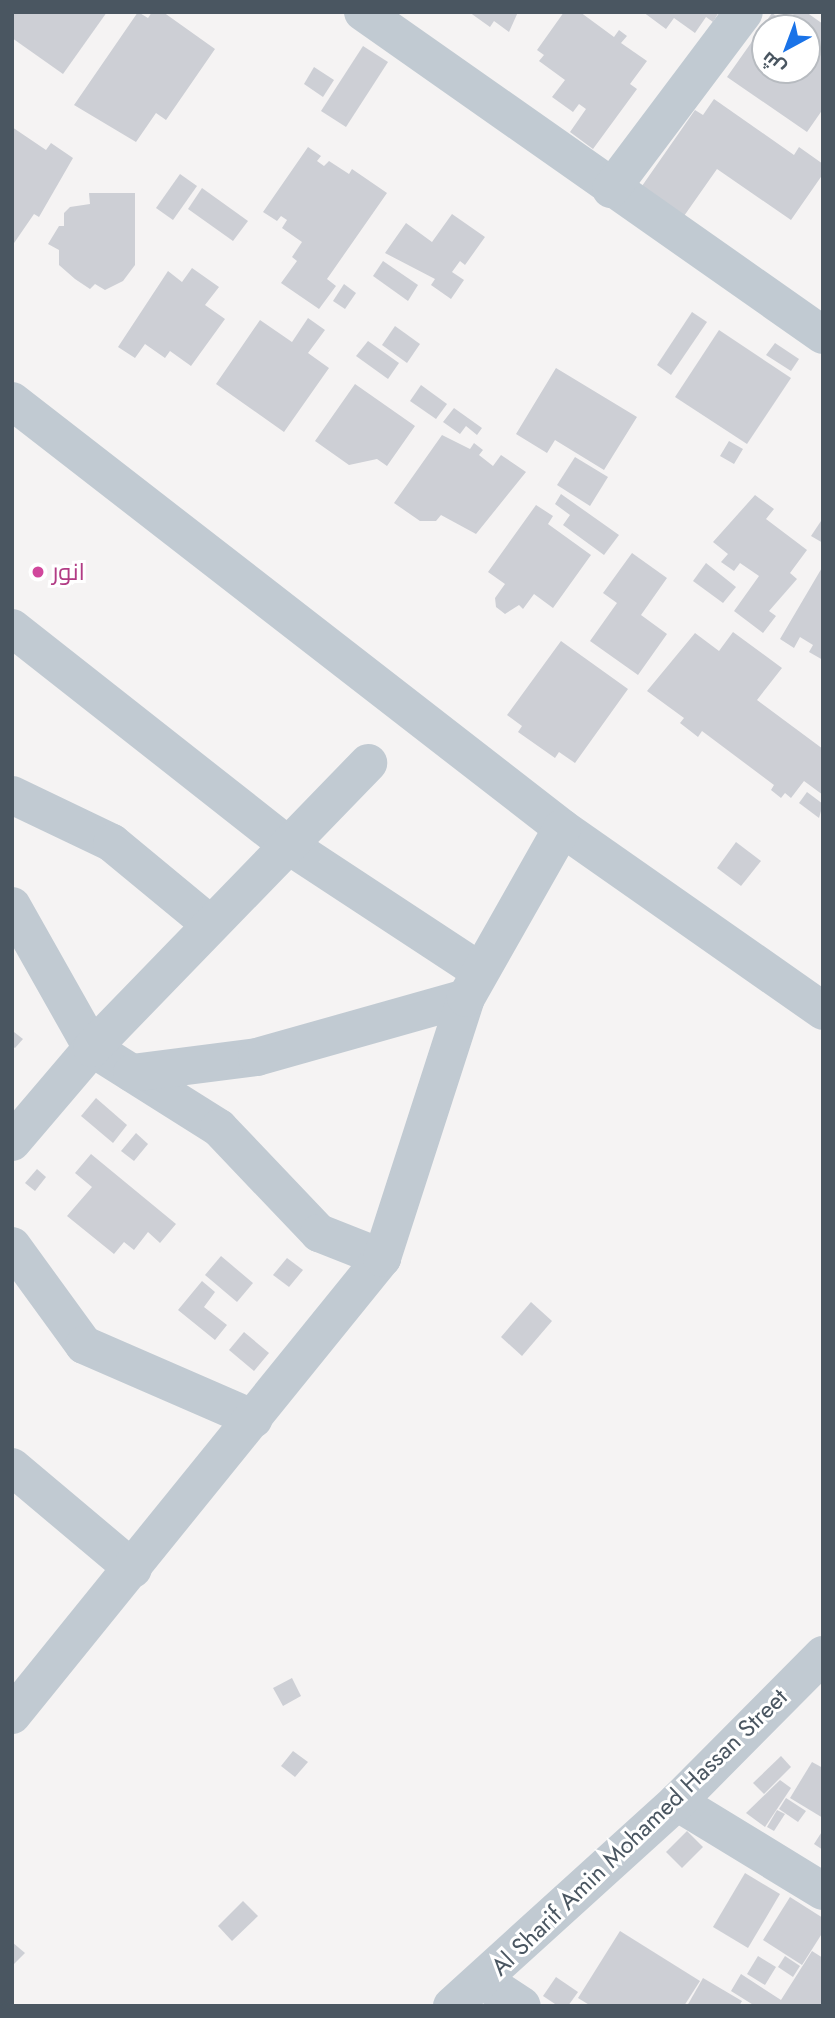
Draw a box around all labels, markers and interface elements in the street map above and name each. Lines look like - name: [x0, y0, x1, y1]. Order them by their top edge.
- north arrow: [751, 14, 821, 84]
- text: ش: [755, 46, 791, 82]
- place label: انور: [52, 558, 85, 586]
- marker: انور: [30, 564, 46, 580]
- street label: Al Sharif Amin Mohamed Hassan Street: [485, 1683, 793, 1981]

